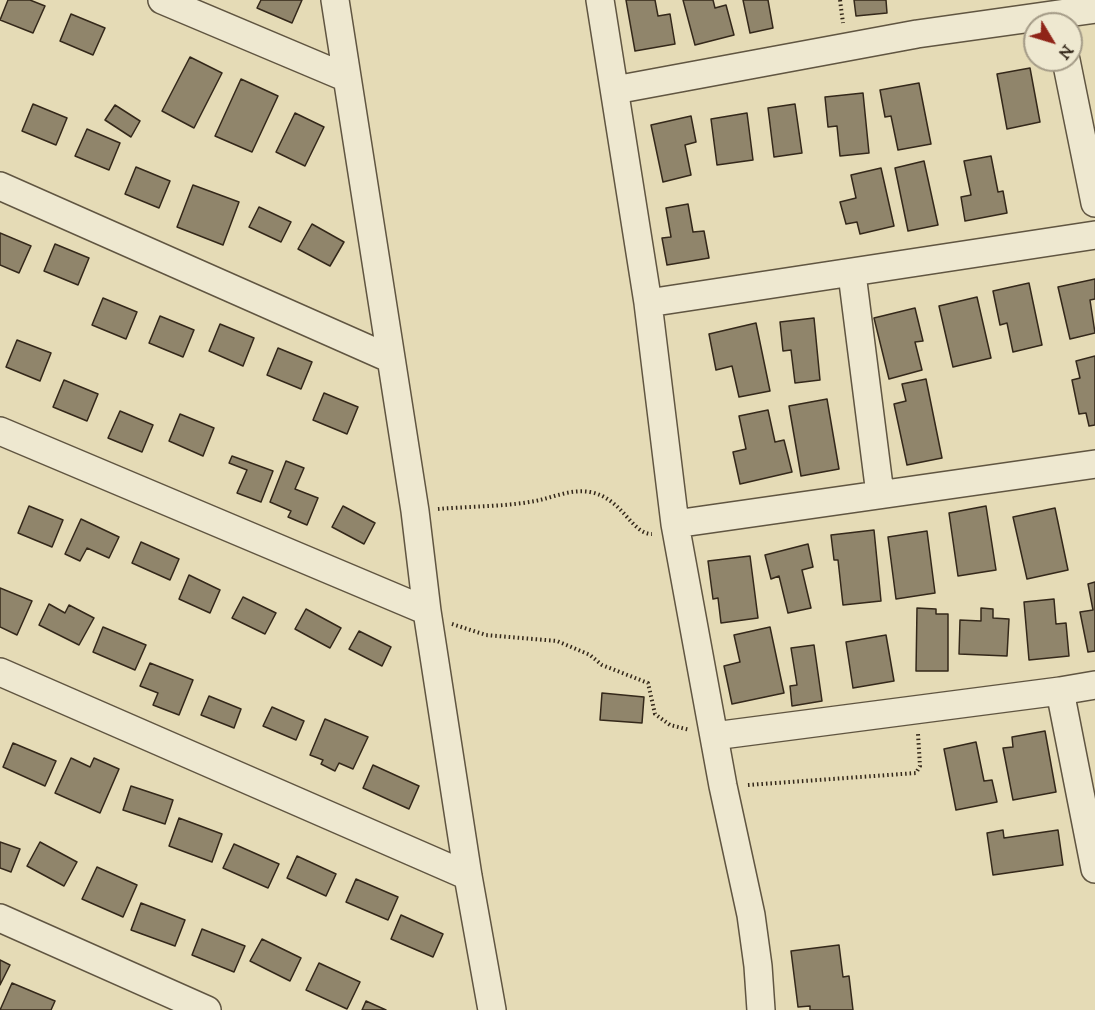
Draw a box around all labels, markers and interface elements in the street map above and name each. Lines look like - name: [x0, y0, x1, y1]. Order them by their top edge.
- north arrow: [1023, 12, 1083, 72]
- text: N: [1054, 41, 1078, 63]

